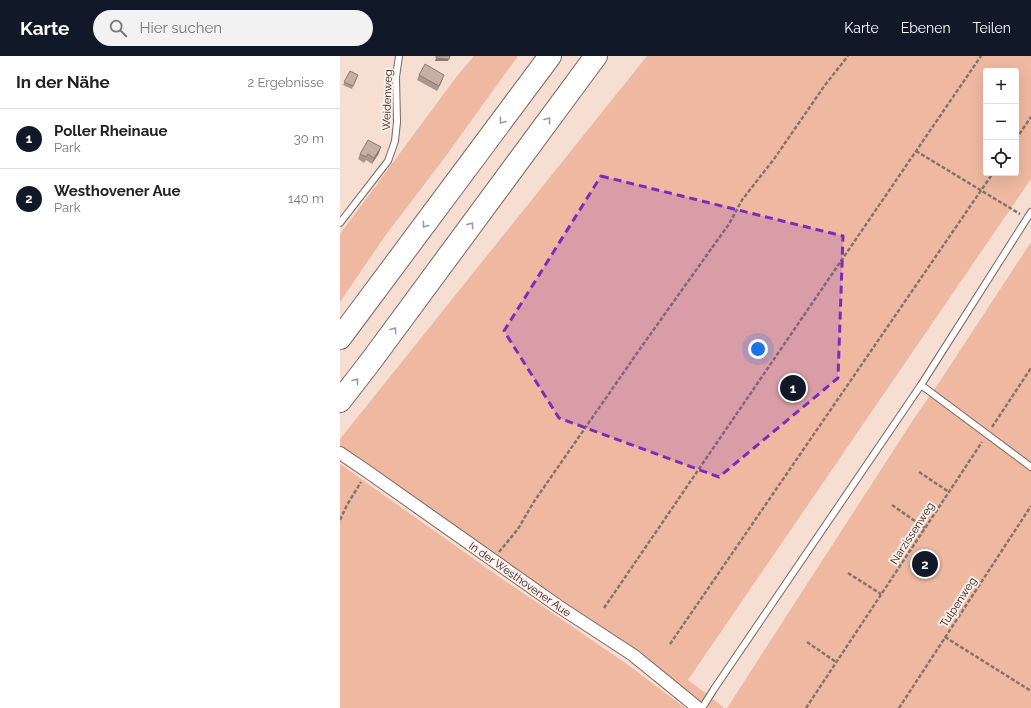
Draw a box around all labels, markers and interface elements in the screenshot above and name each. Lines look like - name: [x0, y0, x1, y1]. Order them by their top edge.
- search box: [93, 10, 373, 46]
- text: Karte: [20, 17, 69, 39]
- icon: search: [107, 17, 129, 39]
- text: Hier suchen: [139, 19, 222, 37]
- text: Karte: [844, 20, 879, 36]
- text: Ebenen: [901, 20, 951, 36]
- text: Teilen: [973, 20, 1011, 36]
- map controls: [983, 68, 1019, 176]
- button: +: [983, 68, 1019, 104]
- street label: Weidenweg: [380, 69, 395, 131]
- text: In der Nähe: [16, 72, 110, 92]
- text: 2 Ergebnisse: [247, 75, 324, 90]
- button: −: [983, 104, 1019, 140]
- one-way arrow: [499, 117, 507, 124]
- one-way arrow: [543, 118, 550, 125]
- text: Poller Rheinaue: [54, 122, 168, 140]
- text: 1: [26, 131, 32, 146]
- text: 30 m: [294, 131, 324, 146]
- text: Park: [54, 140, 81, 155]
- button: locate: [983, 140, 1019, 176]
- text: Westhovener Aue: [54, 182, 181, 200]
- text: 2: [25, 191, 33, 206]
- text: 140 m: [288, 191, 324, 206]
- text: Park: [54, 200, 81, 215]
- one-way arrow: [422, 221, 429, 228]
- one-way arrow: [466, 222, 474, 229]
- one-way arrow: [389, 327, 396, 334]
- your location: [748, 339, 768, 359]
- pin: 1: [780, 373, 806, 403]
- one-way arrow: [351, 379, 358, 386]
- street label: Narzissenweg: [888, 500, 937, 567]
- street label: In der Westhovener Aue: [466, 539, 574, 620]
- pin: 2: [912, 549, 938, 579]
- street label: Tulpenweg: [937, 575, 979, 630]

